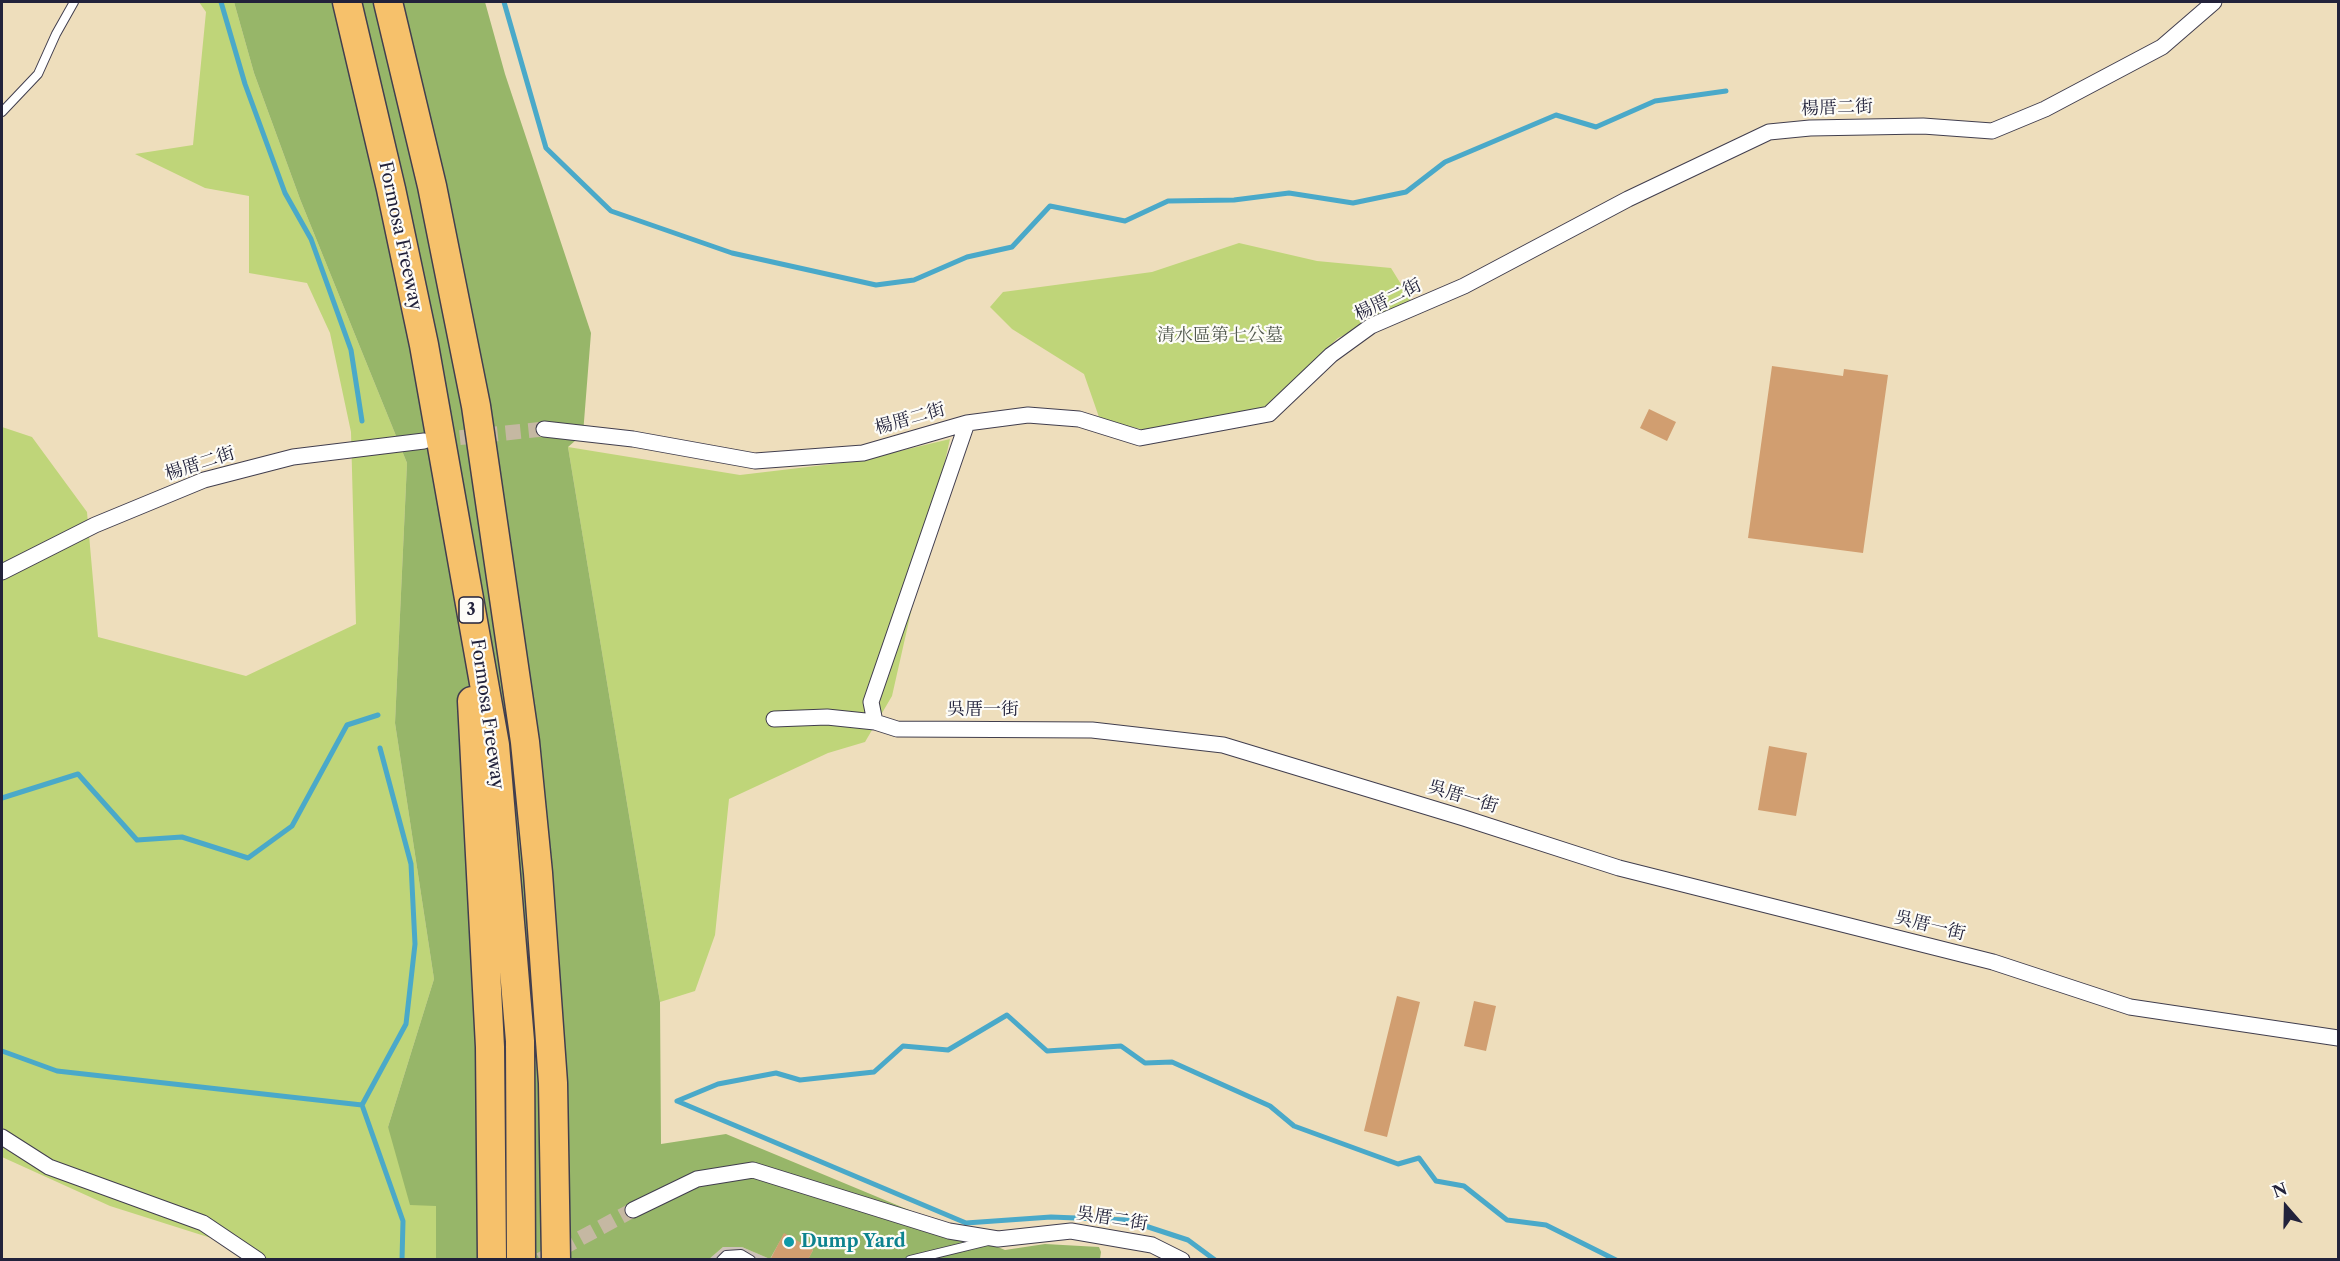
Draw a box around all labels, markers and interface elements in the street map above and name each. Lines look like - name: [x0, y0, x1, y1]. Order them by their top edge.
- street label: 楊厝二街: [1801, 96, 1873, 120]
- street label: Formosa Freeway: [374, 160, 426, 312]
- street label: 楊厝二街: [1351, 275, 1425, 325]
- park label: 清水區第七公墓: [1157, 325, 1283, 347]
- street label: 楊厝二街: [872, 399, 948, 439]
- street label: 楊厝二街: [162, 443, 238, 485]
- road number: 3: [459, 597, 483, 623]
- street label: Formosa Freeway: [466, 637, 508, 791]
- street label: 吳厝一街: [947, 699, 1019, 721]
- street label: 吳厝一街: [1425, 776, 1501, 818]
- street label: 吳厝一街: [1892, 907, 1968, 945]
- north arrow: [2256, 1177, 2316, 1237]
- text: N: [2270, 1178, 2290, 1202]
- street label: 吳厝二街: [1075, 1203, 1149, 1235]
- place label: Dump Yard: [801, 1231, 906, 1253]
- marker: Dump Yard: [782, 1235, 796, 1249]

